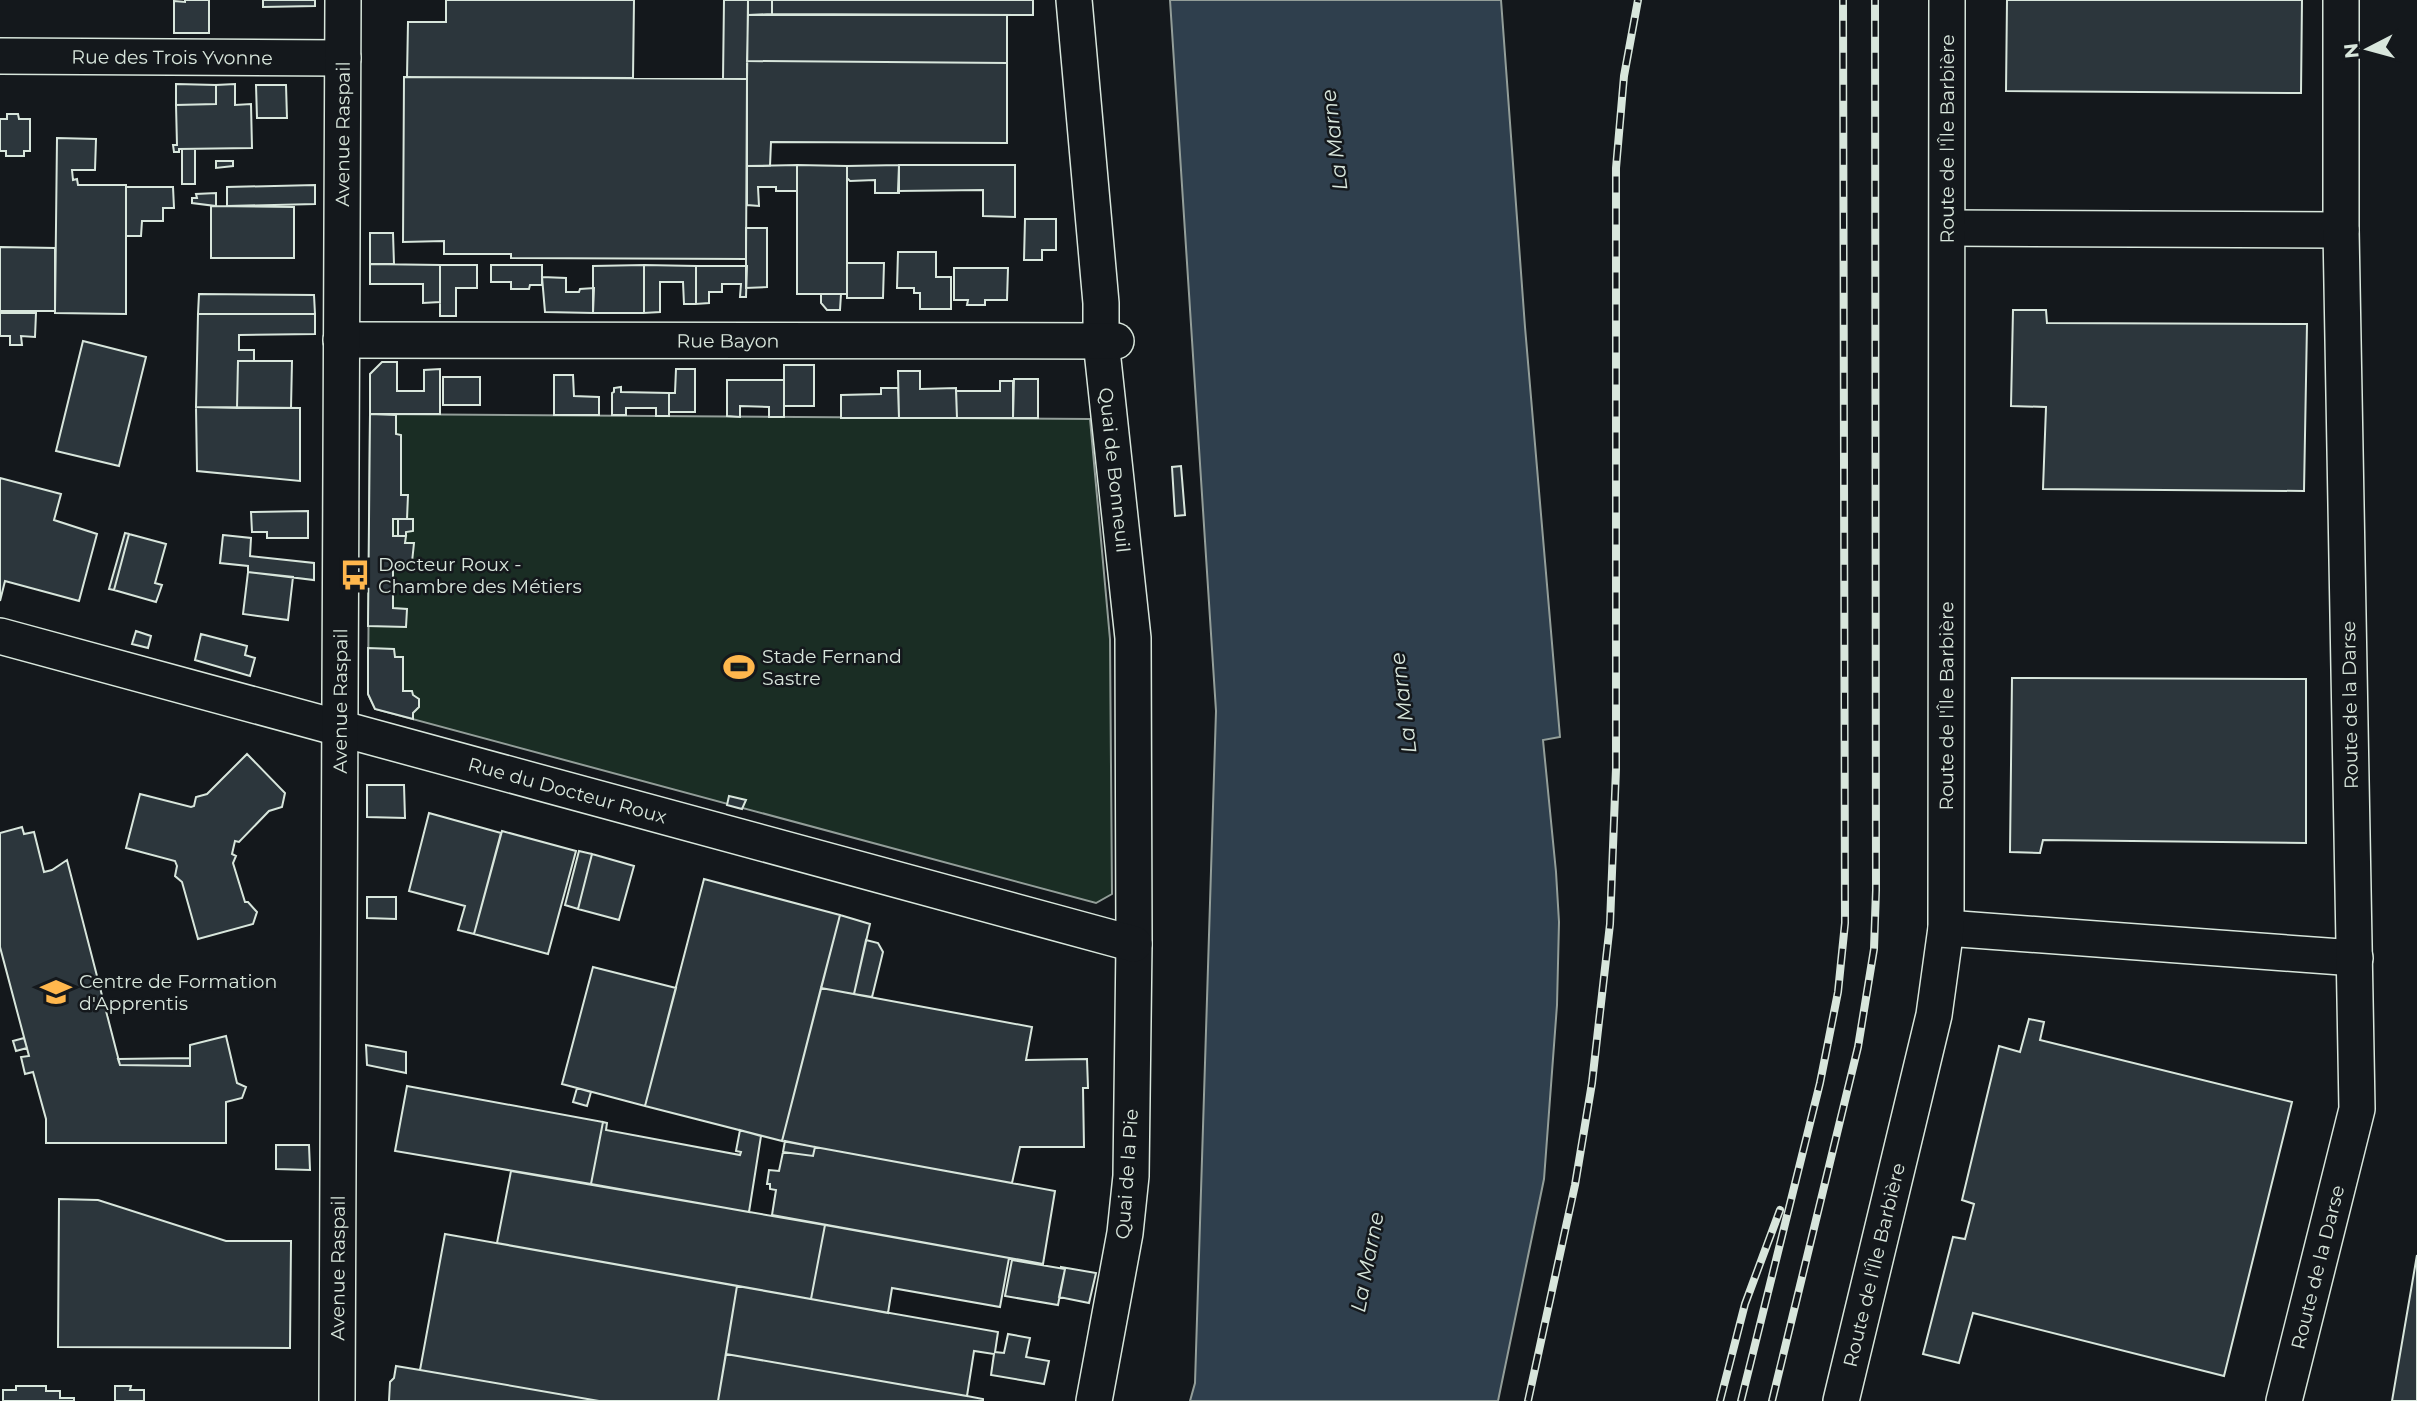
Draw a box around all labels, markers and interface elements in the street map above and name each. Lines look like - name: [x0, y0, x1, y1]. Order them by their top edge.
- north arrow: [2333, 14, 2403, 84]
- street label: Route de l'Île Barbière: [1935, 34, 1958, 244]
- text: N: [2339, 42, 2364, 60]
- street label: Rue des Trois Yvonne: [71, 45, 273, 69]
- street label: Avenue Raspail: [331, 61, 354, 207]
- water label: La Marne: [1315, 88, 1353, 192]
- street label: Rue Bayon: [677, 329, 779, 352]
- street label: Quai de Bonneuil: [1095, 386, 1135, 554]
- place label: Docteur Roux - Chambre des Métiers: [378, 553, 582, 598]
- bus stop icon: Docteur Roux - Chambre des Métiers: [338, 558, 372, 592]
- street label: Route de l'Île Barbière: [1935, 601, 1958, 811]
- street label: Route de la Darse: [2337, 621, 2363, 789]
- street label: Avenue Raspail: [328, 628, 352, 774]
- place label: Stade Fernand Sastre: [762, 645, 902, 690]
- sports icon: Stade Fernand Sastre: [722, 650, 756, 684]
- water label: La Marne: [1384, 651, 1422, 755]
- street label: Rue du Docteur Roux: [466, 752, 669, 828]
- place label: Centre de Formation d'Apprentis: [79, 970, 277, 1015]
- school or university icon: Centre de Formation d'Apprentis: [39, 975, 73, 1009]
- street label: Quai de la Pie: [1111, 1108, 1143, 1240]
- street label: Route de l'Île Barbière: [1838, 1160, 1909, 1369]
- street label: Route de la Darse: [2286, 1183, 2349, 1352]
- street label: Avenue Raspail: [326, 1195, 349, 1341]
- water label: La Marne: [1345, 1210, 1389, 1314]

